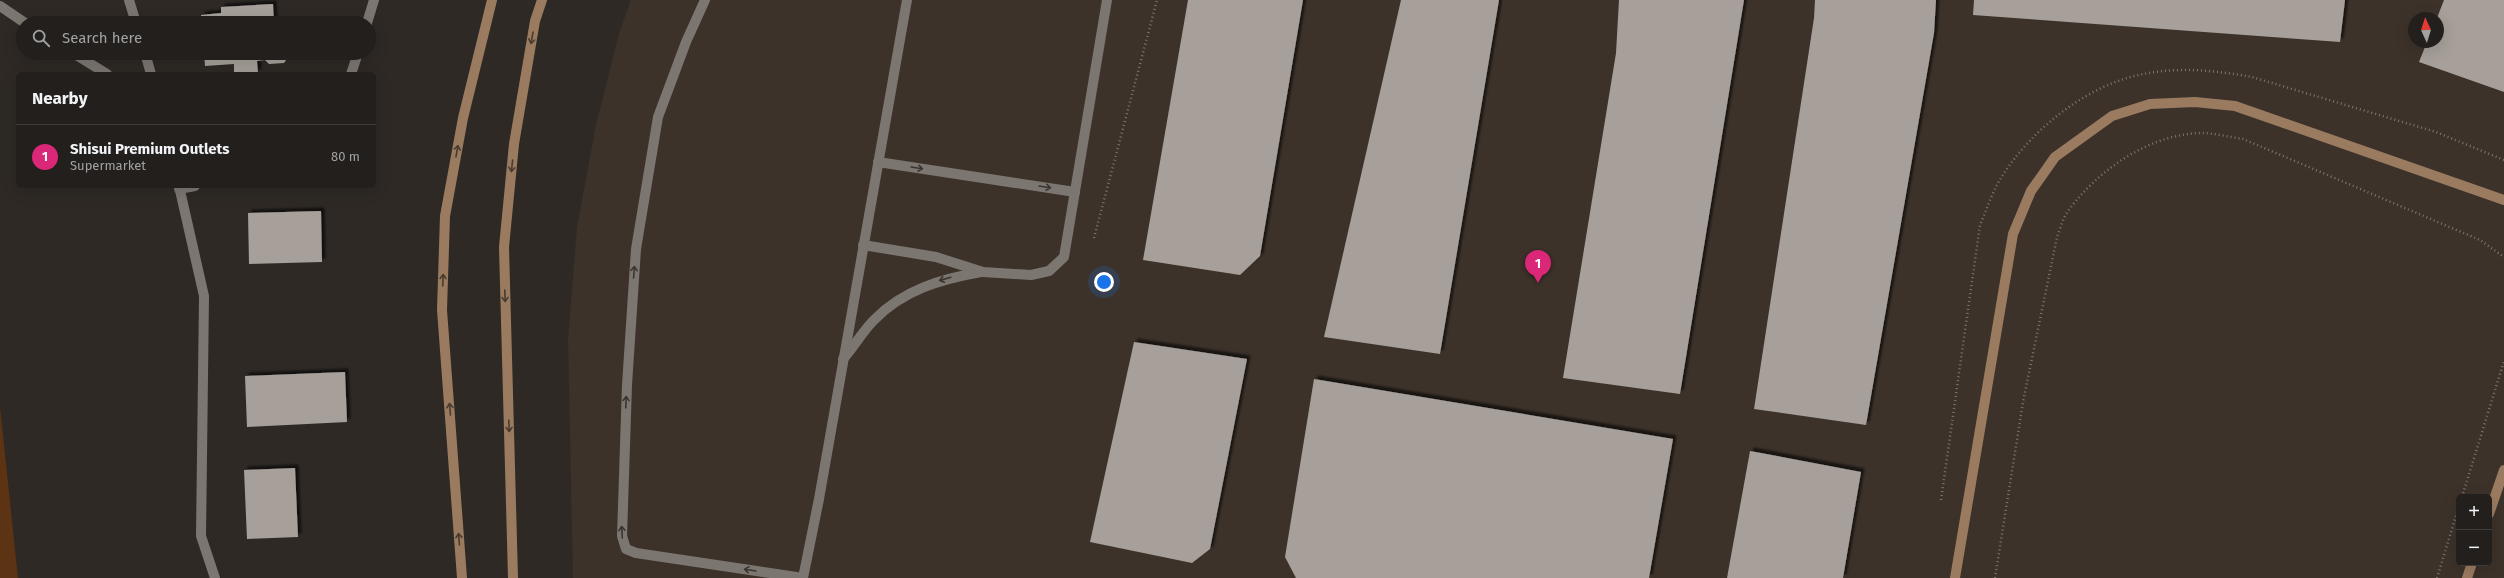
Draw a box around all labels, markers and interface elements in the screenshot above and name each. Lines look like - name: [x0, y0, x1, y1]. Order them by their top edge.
- north arrow: [2408, 12, 2444, 48]
- search box: [16, 16, 376, 60]
- icon: search: [30, 27, 52, 49]
- text: Search here: [62, 29, 142, 47]
- one-way arrow: [528, 31, 536, 44]
- text: Nearby: [32, 88, 87, 109]
- text: Shisui Premium Outlets: [70, 140, 230, 158]
- one-way arrow: [453, 145, 461, 158]
- text: 1: [42, 149, 48, 164]
- text: 80 m: [331, 149, 360, 164]
- text: Supermarket: [70, 158, 146, 173]
- one-way arrow: [508, 159, 516, 172]
- one-way arrow: [910, 164, 923, 172]
- one-way arrow: [1038, 183, 1051, 191]
- pin: 1: [1525, 250, 1551, 283]
- one-way arrow: [630, 266, 638, 279]
- your location: [1094, 272, 1114, 292]
- one-way arrow: [439, 274, 447, 287]
- one-way arrow: [938, 276, 951, 283]
- one-way arrow: [502, 289, 509, 302]
- one-way arrow: [622, 396, 630, 409]
- one-way arrow: [446, 403, 453, 416]
- one-way arrow: [505, 419, 513, 432]
- map controls: [2456, 494, 2492, 566]
- button: +: [2456, 494, 2492, 530]
- one-way arrow: [618, 526, 626, 539]
- button: −: [2456, 530, 2492, 566]
- one-way arrow: [456, 533, 463, 546]
- one-way arrow: [744, 566, 757, 574]

